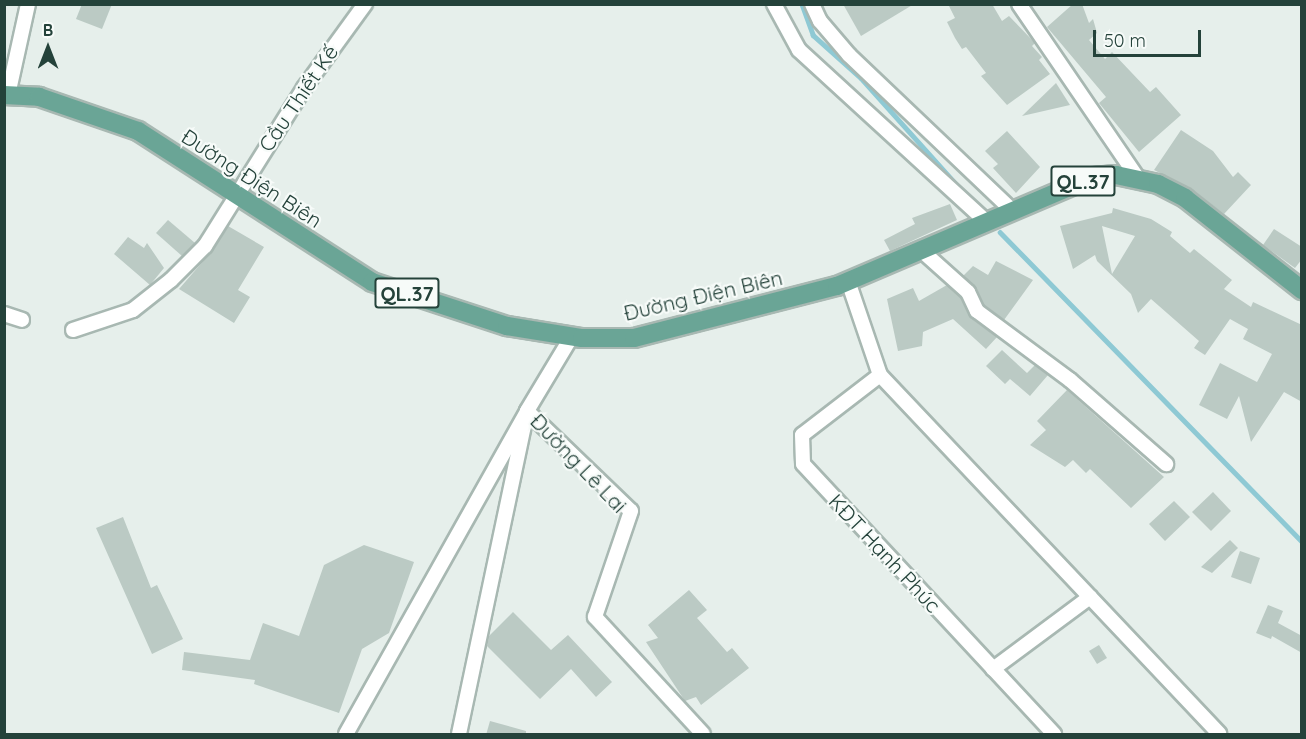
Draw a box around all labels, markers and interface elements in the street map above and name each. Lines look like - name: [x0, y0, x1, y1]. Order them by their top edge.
- north arrow: [18, 18, 78, 78]
- scale bar: [1096, 18, 1204, 56]
- text: B: [43, 20, 53, 40]
- text: 50 m: [1104, 29, 1146, 52]
- street label: Cầu Thiết Kế: [253, 40, 343, 156]
- street label: Đường Điện Biên: [177, 123, 327, 233]
- road number: QL.37: [1050, 164, 1116, 198]
- street label: Đường Điện Biên: [621, 264, 785, 326]
- road number: QL.37: [374, 276, 440, 310]
- street label: Đường Lê Lai: [526, 408, 632, 518]
- street label: KĐT Hạnh Phúc: [824, 489, 946, 617]

